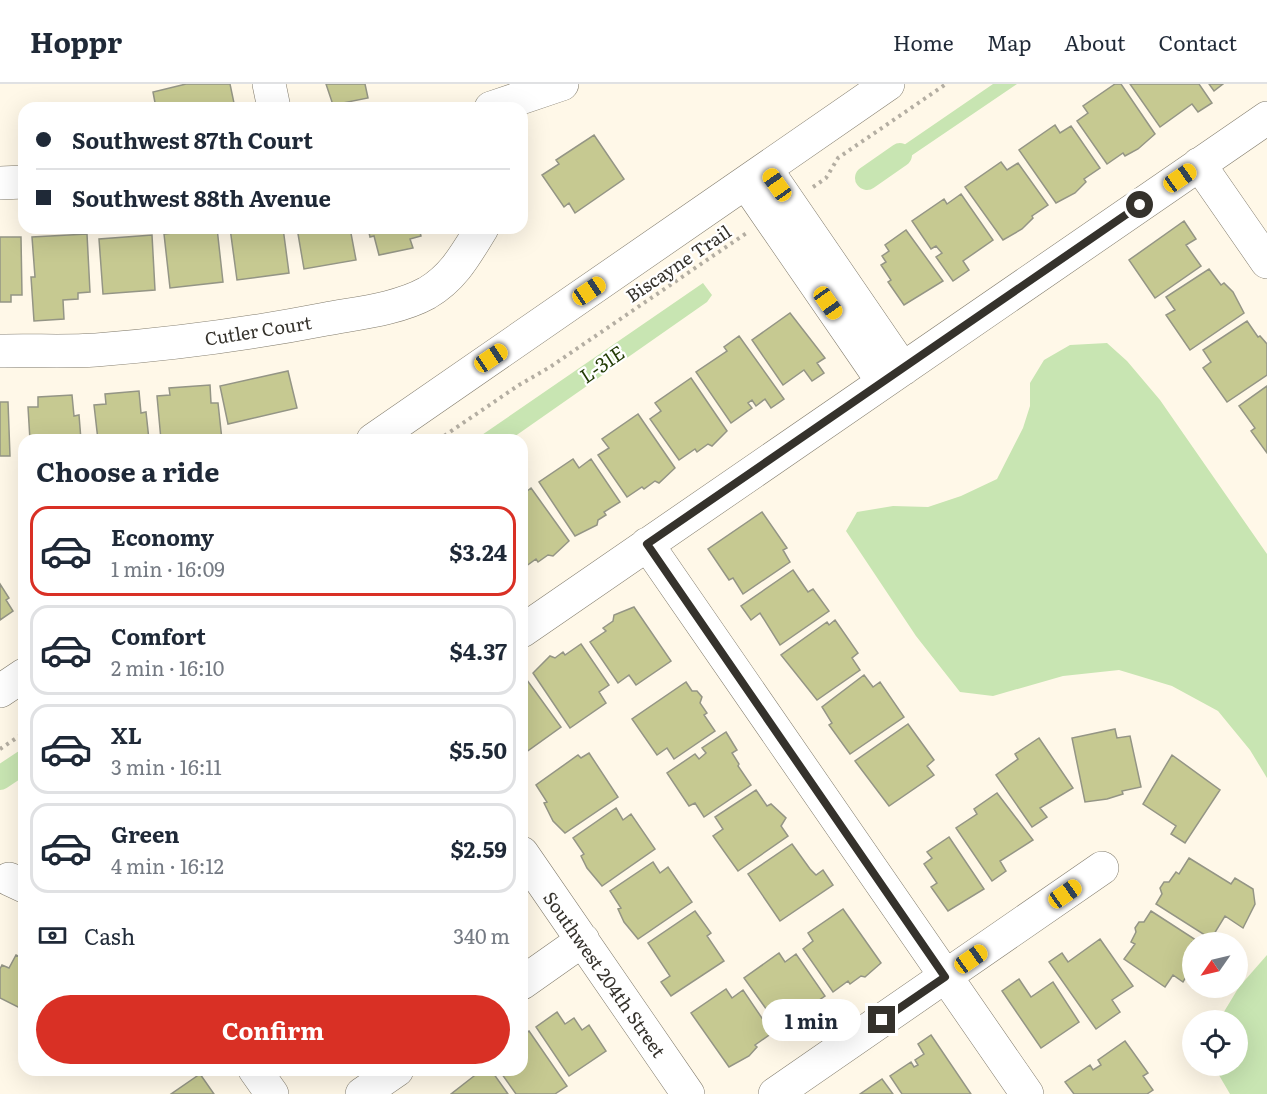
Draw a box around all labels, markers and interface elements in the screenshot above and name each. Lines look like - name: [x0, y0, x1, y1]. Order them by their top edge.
- text: Hoppr: [30, 20, 122, 62]
- text: Home: [893, 26, 954, 57]
- text: Map: [987, 26, 1031, 57]
- text: About: [1064, 26, 1126, 57]
- text: Contact: [1159, 26, 1237, 57]
- text: Southwest 87th Court: [72, 123, 313, 156]
- car: [1160, 160, 1200, 196]
- car: [759, 165, 795, 205]
- text: Southwest 88th Avenue: [72, 181, 331, 214]
- route start: [1126, 191, 1153, 218]
- street label: Biscayne Trail: [620, 218, 736, 308]
- car: [569, 273, 609, 309]
- car: [810, 283, 846, 323]
- street label: Cutler Court: [203, 308, 314, 352]
- water label: L-31E: [573, 337, 630, 389]
- car: [471, 340, 511, 376]
- text: Choose a ride: [36, 450, 219, 490]
- text: Economy: [111, 520, 214, 553]
- icon: car: [39, 524, 93, 578]
- text: $3.24: [449, 535, 507, 568]
- text: 1 min · 16:09: [111, 553, 225, 583]
- text: Comfort: [111, 619, 206, 652]
- icon: car: [39, 623, 93, 677]
- text: $4.37: [450, 634, 507, 667]
- text: 2 min · 16:10: [111, 652, 224, 682]
- text: XL: [111, 718, 142, 751]
- icon: car: [39, 722, 93, 776]
- text: $5.50: [449, 733, 507, 766]
- text: 3 min · 16:11: [111, 751, 222, 781]
- text: Green: [111, 817, 180, 850]
- icon: car: [39, 821, 93, 875]
- text: $2.59: [450, 832, 507, 865]
- text: 4 min · 16:12: [111, 850, 224, 880]
- car: [1045, 876, 1085, 912]
- street label: Southwest 204th Street: [537, 885, 673, 1063]
- icon: cash: [36, 919, 69, 952]
- text: Cash: [84, 919, 135, 952]
- text: 340 m: [453, 920, 510, 950]
- north arrow: [1182, 932, 1248, 998]
- map controls: [1182, 932, 1248, 1076]
- car: [951, 941, 991, 977]
- button: Confirm: [36, 995, 510, 1064]
- callout: 1 min: [762, 999, 861, 1041]
- text: 1 min: [785, 1005, 838, 1035]
- route end: [868, 1006, 895, 1033]
- button: locate: [1182, 1010, 1248, 1076]

